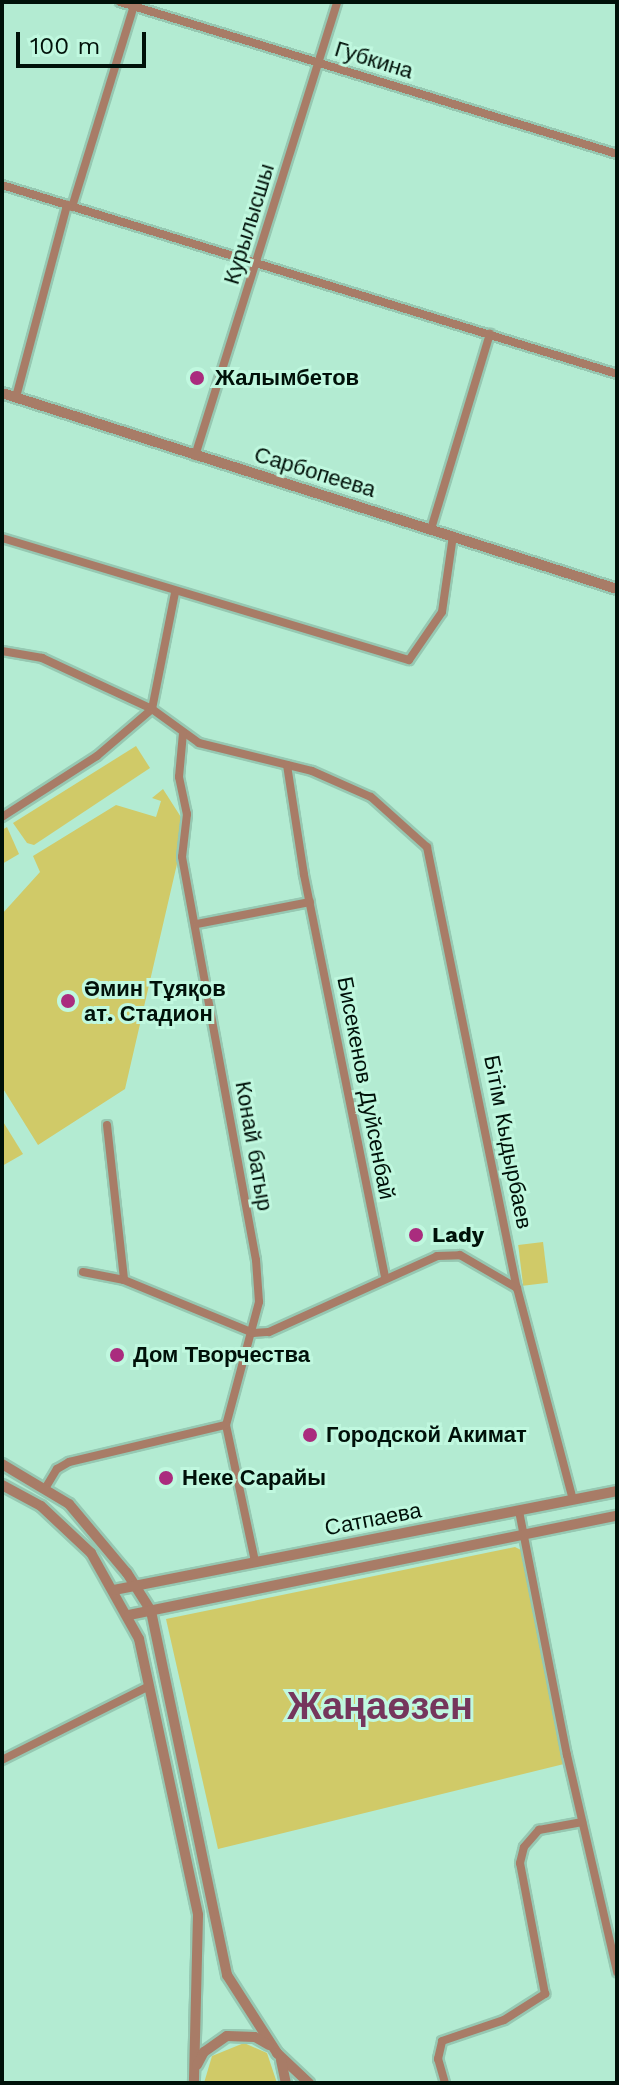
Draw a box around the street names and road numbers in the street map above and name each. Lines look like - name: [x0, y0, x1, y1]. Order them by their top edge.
- street label: Губкина: [332, 36, 416, 84]
- street label: Курылысшы: [218, 161, 280, 287]
- street label: Сарбопеева: [251, 441, 379, 503]
- street label: Бисекенов Дуйсенбай: [331, 974, 401, 1202]
- street label: Бiтiм Кыдырбаев: [478, 1053, 538, 1231]
- street label: Конай батыр: [230, 1079, 278, 1213]
- street label: Сатпаева: [322, 1497, 424, 1541]

